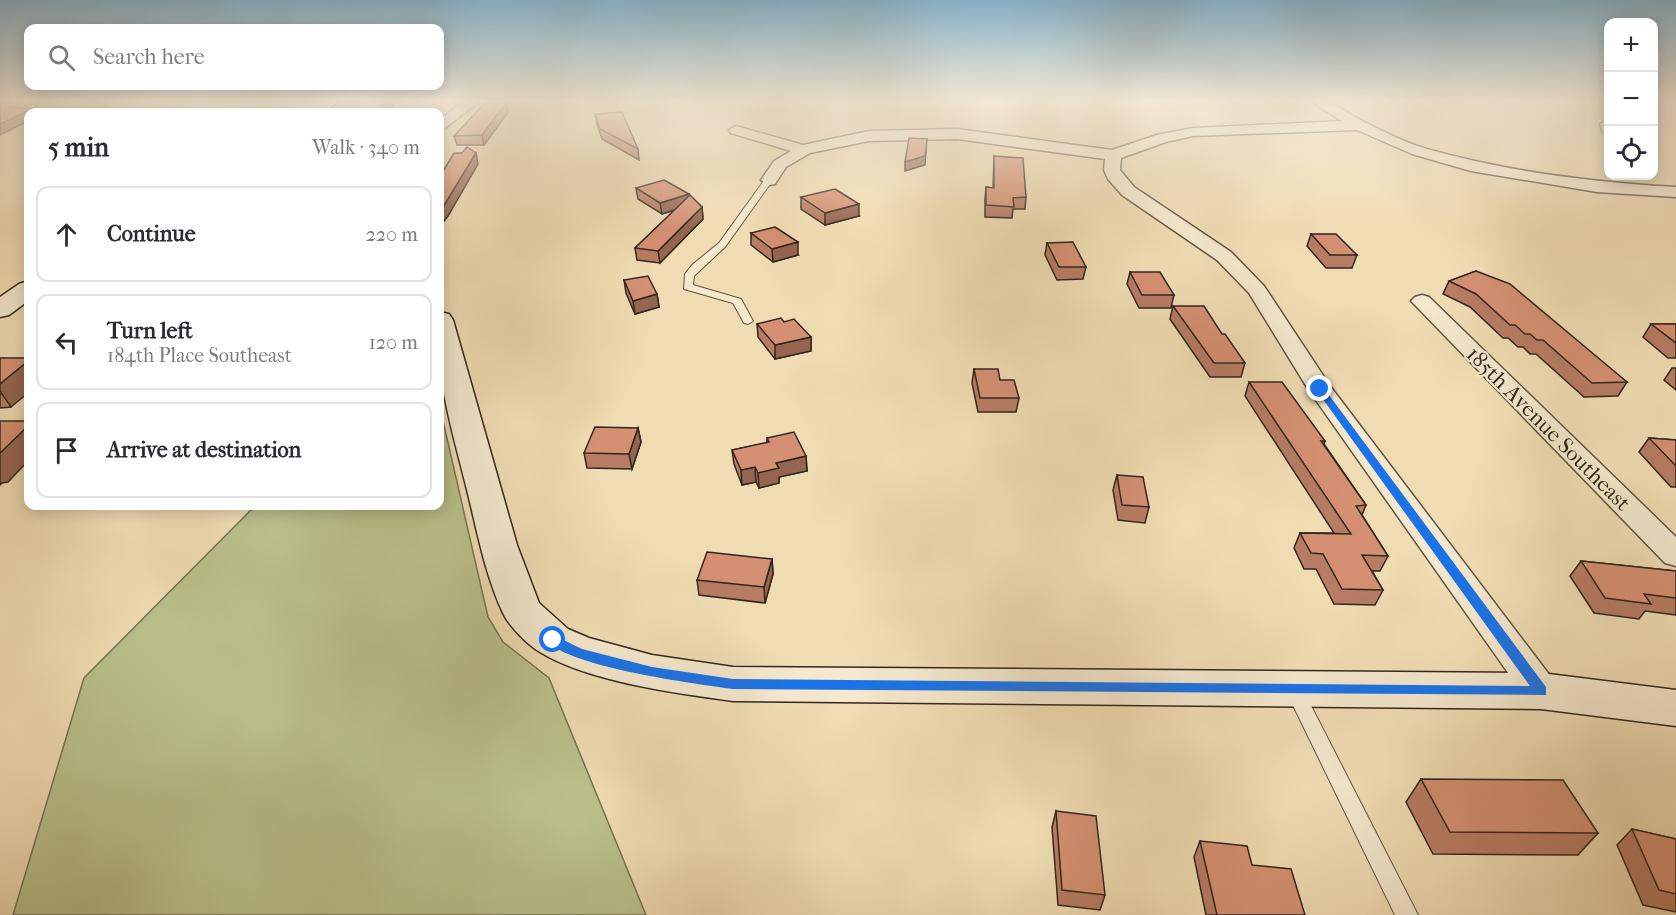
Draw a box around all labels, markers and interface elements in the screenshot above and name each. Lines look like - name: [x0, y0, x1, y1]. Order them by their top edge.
- map controls: [1604, 18, 1658, 180]
- button: +: [1604, 18, 1658, 72]
- search box: [24, 24, 444, 90]
- icon: search: [45, 41, 78, 74]
- text: Search here: [93, 44, 205, 70]
- button: −: [1604, 72, 1658, 126]
- button: locate: [1604, 126, 1658, 180]
- text: 5 min: [48, 132, 109, 163]
- text: Walk · 340 m: [312, 136, 420, 159]
- icon: ahead: [50, 218, 83, 251]
- text: Continue: [107, 221, 196, 247]
- text: 220 m: [365, 223, 418, 246]
- text: Turn left: [107, 318, 193, 344]
- icon: left: [50, 326, 83, 359]
- text: 120 m: [369, 331, 418, 354]
- street label: 185th Avenue Southeast: [1461, 341, 1636, 516]
- text: 184th Place Southeast: [107, 344, 292, 367]
- route end: [1306, 375, 1332, 401]
- icon: arrive: [50, 434, 83, 467]
- text: Arrive at destination: [107, 437, 301, 463]
- route start: [539, 626, 565, 652]

